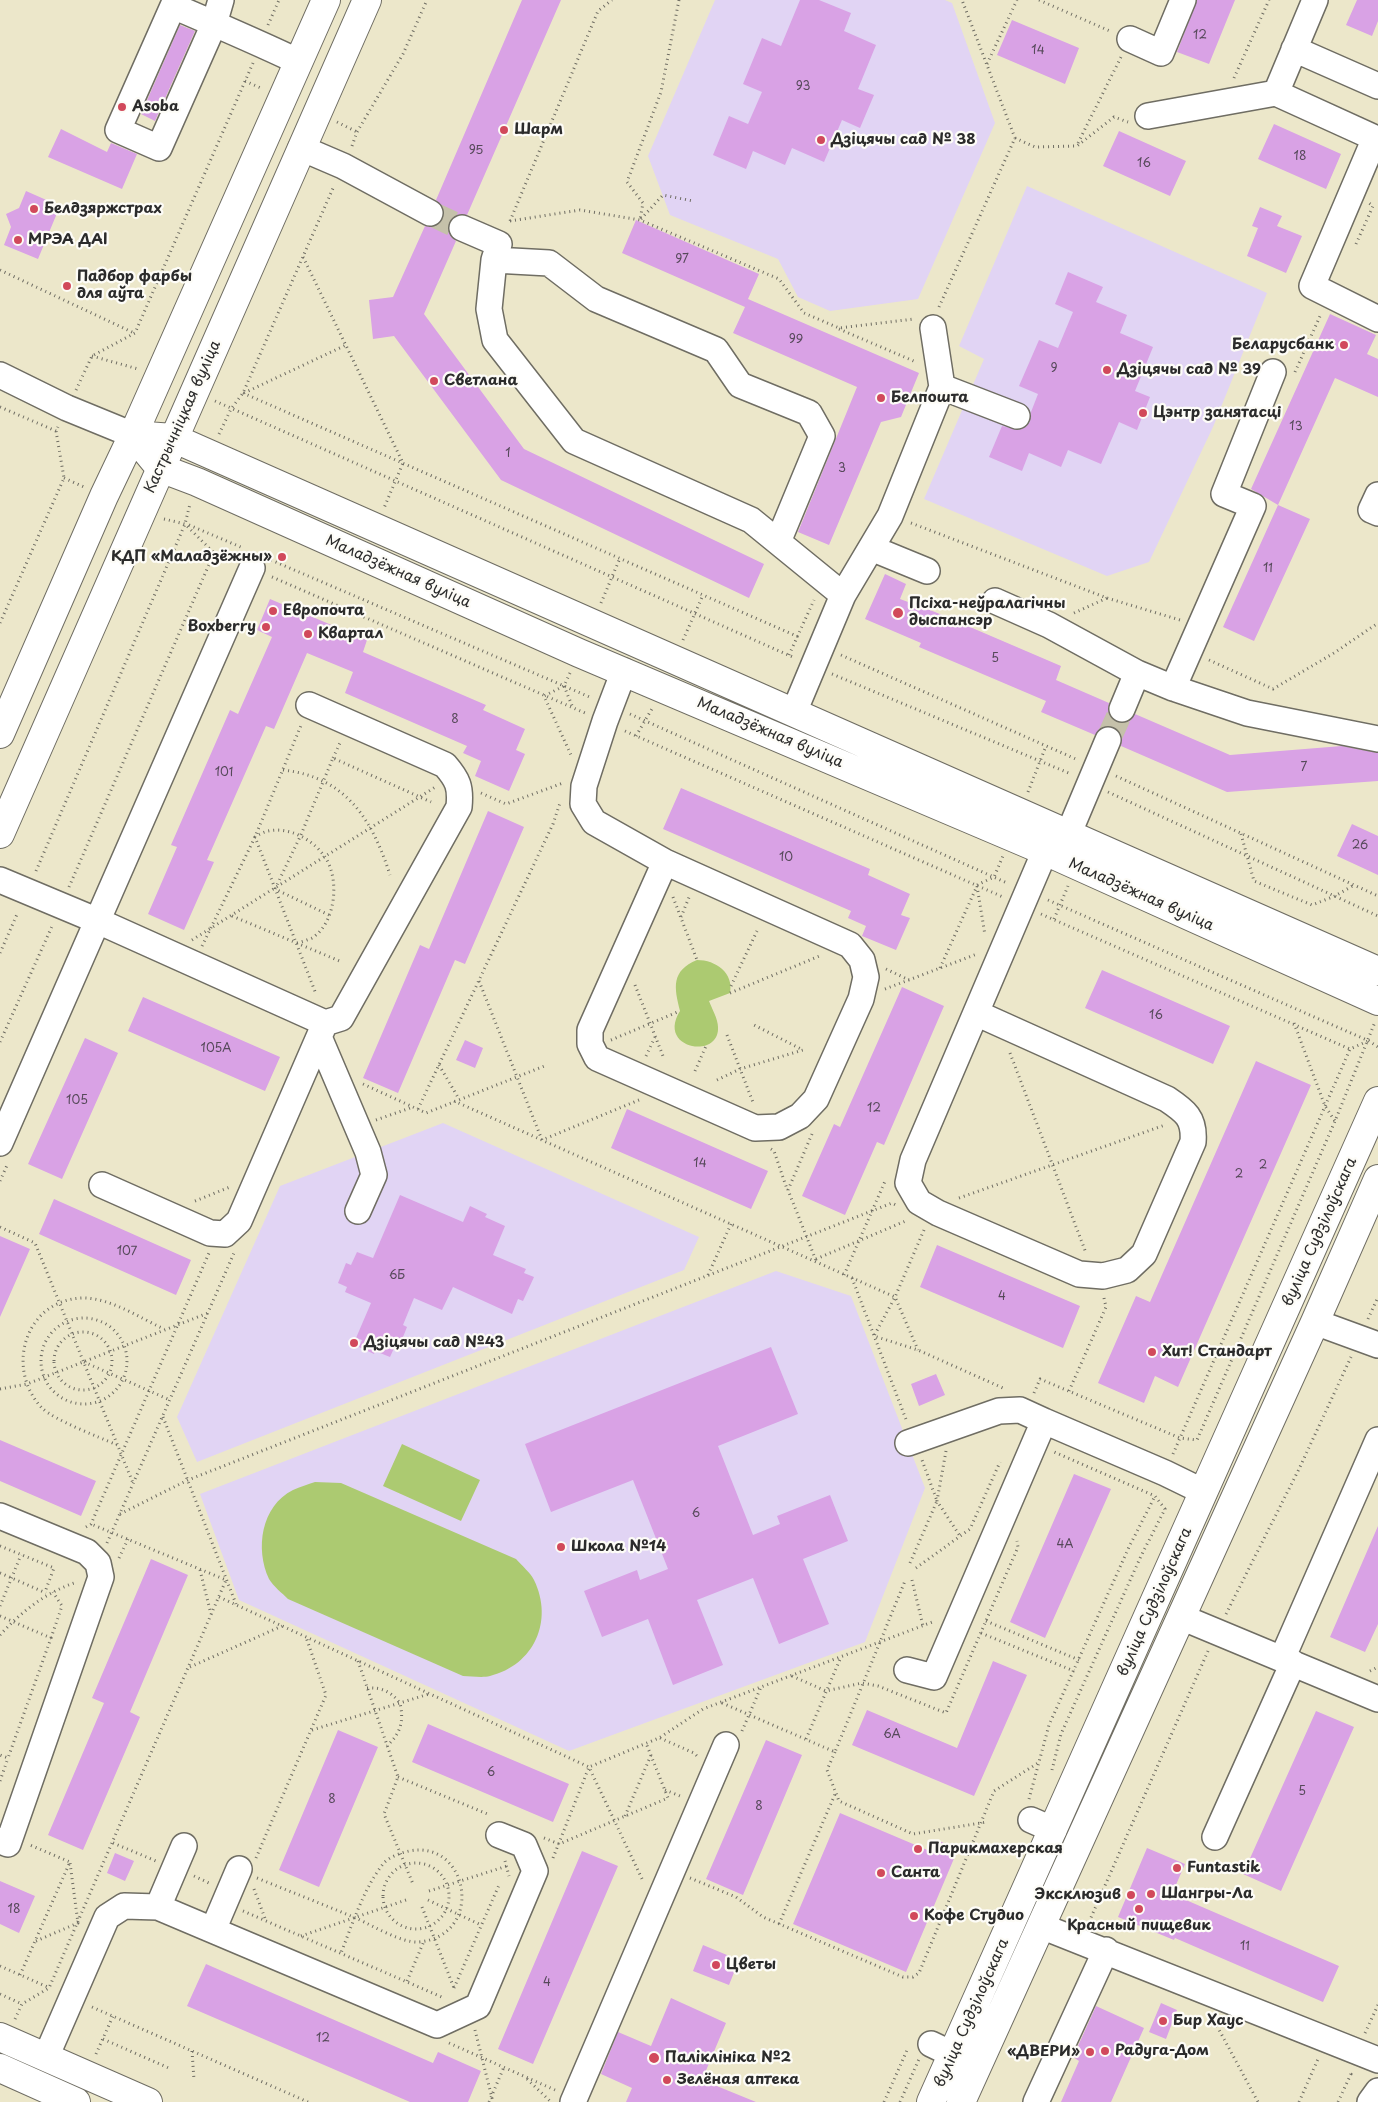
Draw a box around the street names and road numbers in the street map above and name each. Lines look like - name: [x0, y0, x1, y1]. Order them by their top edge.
- street label: Кастрычніцкая вуліца: [141, 338, 225, 496]
- street label: Маладзёжная вуліца: [323, 532, 473, 612]
- street label: Маладзёжная вуліца: [694, 694, 846, 772]
- street label: Маладзёжная вуліца: [1066, 855, 1216, 935]
- street label: вуліца Судзілоўскага: [1279, 1155, 1361, 1309]
- street label: вуліца Судзілоўскага: [1114, 1525, 1196, 1679]
- street label: вуліца Судзілоўскага: [931, 1936, 1013, 2090]

